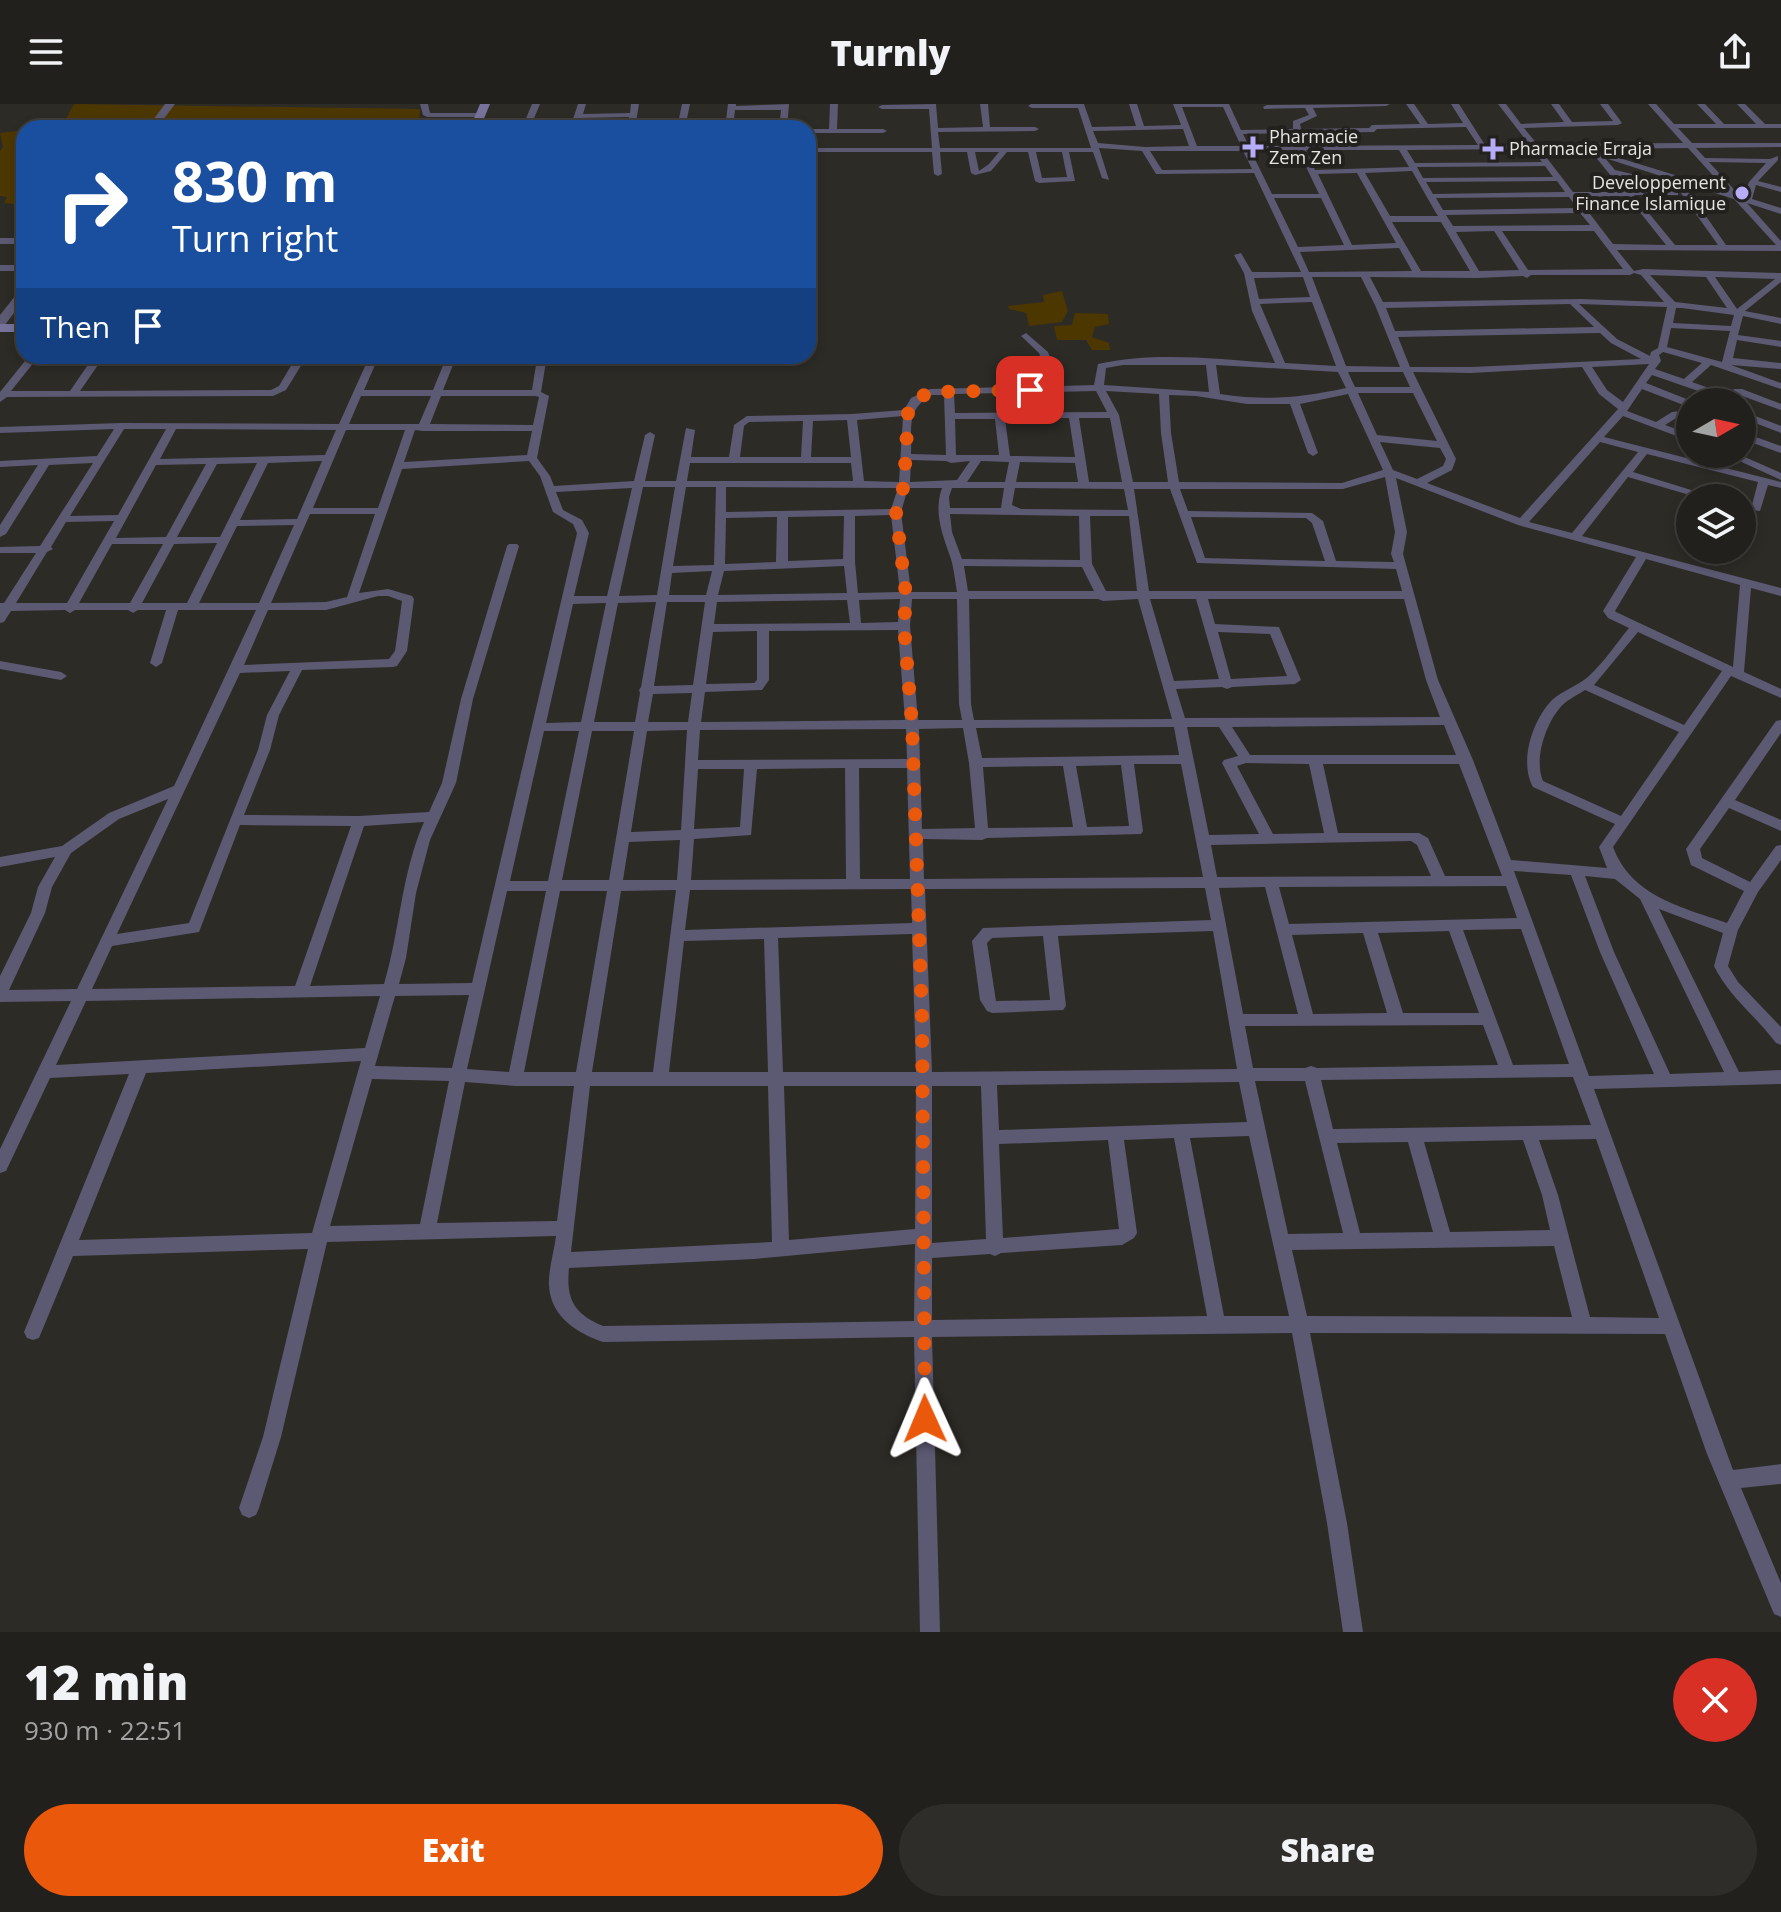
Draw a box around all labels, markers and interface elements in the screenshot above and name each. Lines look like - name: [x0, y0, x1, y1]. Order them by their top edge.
- text: Turnly: [831, 28, 951, 77]
- icon: menu: [24, 30, 68, 74]
- icon: share: [1713, 30, 1757, 74]
- place label: Pharmacie Zem Zen: [1269, 124, 1358, 169]
- place label: Pharmacie Erraja: [1509, 136, 1652, 160]
- marker: Pharmacie Zem Zen: [1244, 138, 1262, 156]
- marker: Pharmacie Erraja: [1484, 140, 1502, 158]
- text: 830 m: [172, 142, 338, 218]
- icon: right: [40, 152, 144, 256]
- place label: Developpement Finance Islamique: [1575, 170, 1726, 215]
- marker: Developpement Finance Islamique: [1733, 184, 1751, 202]
- text: Turn right: [172, 214, 338, 263]
- icon: arrive: [126, 304, 170, 348]
- text: Then: [40, 306, 110, 347]
- pin: [996, 356, 1064, 424]
- icon: arrive: [1008, 368, 1052, 412]
- north arrow: [1676, 388, 1756, 468]
- map controls: [1676, 388, 1756, 564]
- button: layers: [1676, 484, 1756, 564]
- position arrow: [883, 1377, 967, 1461]
- text: 12 min: [24, 1649, 188, 1714]
- button: close: [1673, 1658, 1757, 1742]
- text: 930 m · 22:51: [24, 1712, 186, 1748]
- button: Exit: [24, 1804, 883, 1896]
- button: Share: [899, 1804, 1757, 1896]

